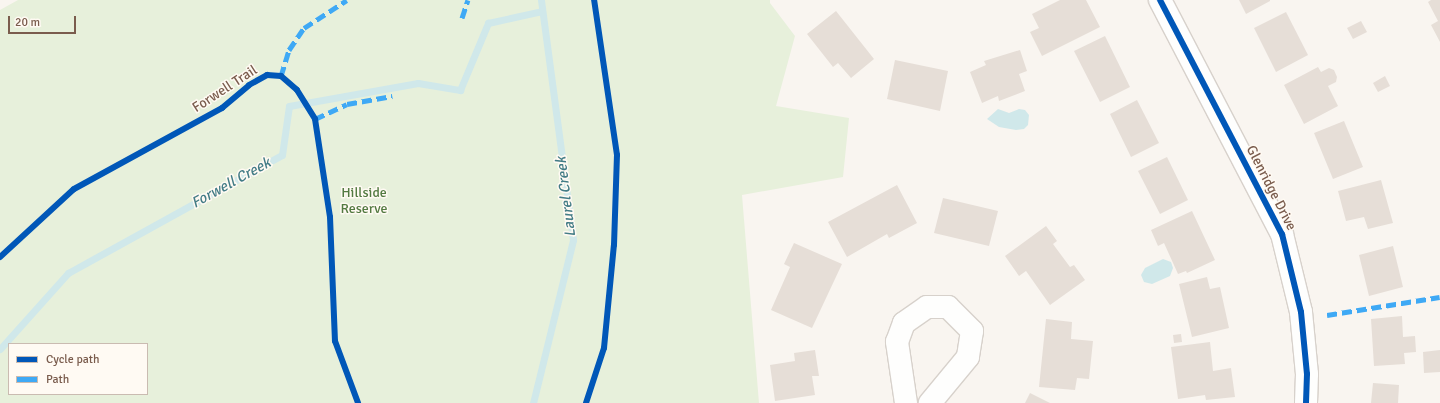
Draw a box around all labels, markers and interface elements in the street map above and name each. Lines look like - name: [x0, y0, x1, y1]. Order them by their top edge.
- scale bar: [10, 8, 78, 34]
- text: 20 m: [15, 15, 40, 30]
- street label: Forwell Trail: [189, 62, 261, 116]
- street label: Glenridge Drive: [1242, 143, 1300, 233]
- water label: Forwell Creek: [188, 154, 274, 212]
- water label: Laurel Creek: [552, 156, 580, 238]
- park label: Hillside Reserve: [340, 185, 388, 218]
- legend: [8, 343, 148, 395]
- text: Cycle path: [46, 352, 99, 367]
- text: Path: [46, 372, 69, 387]

